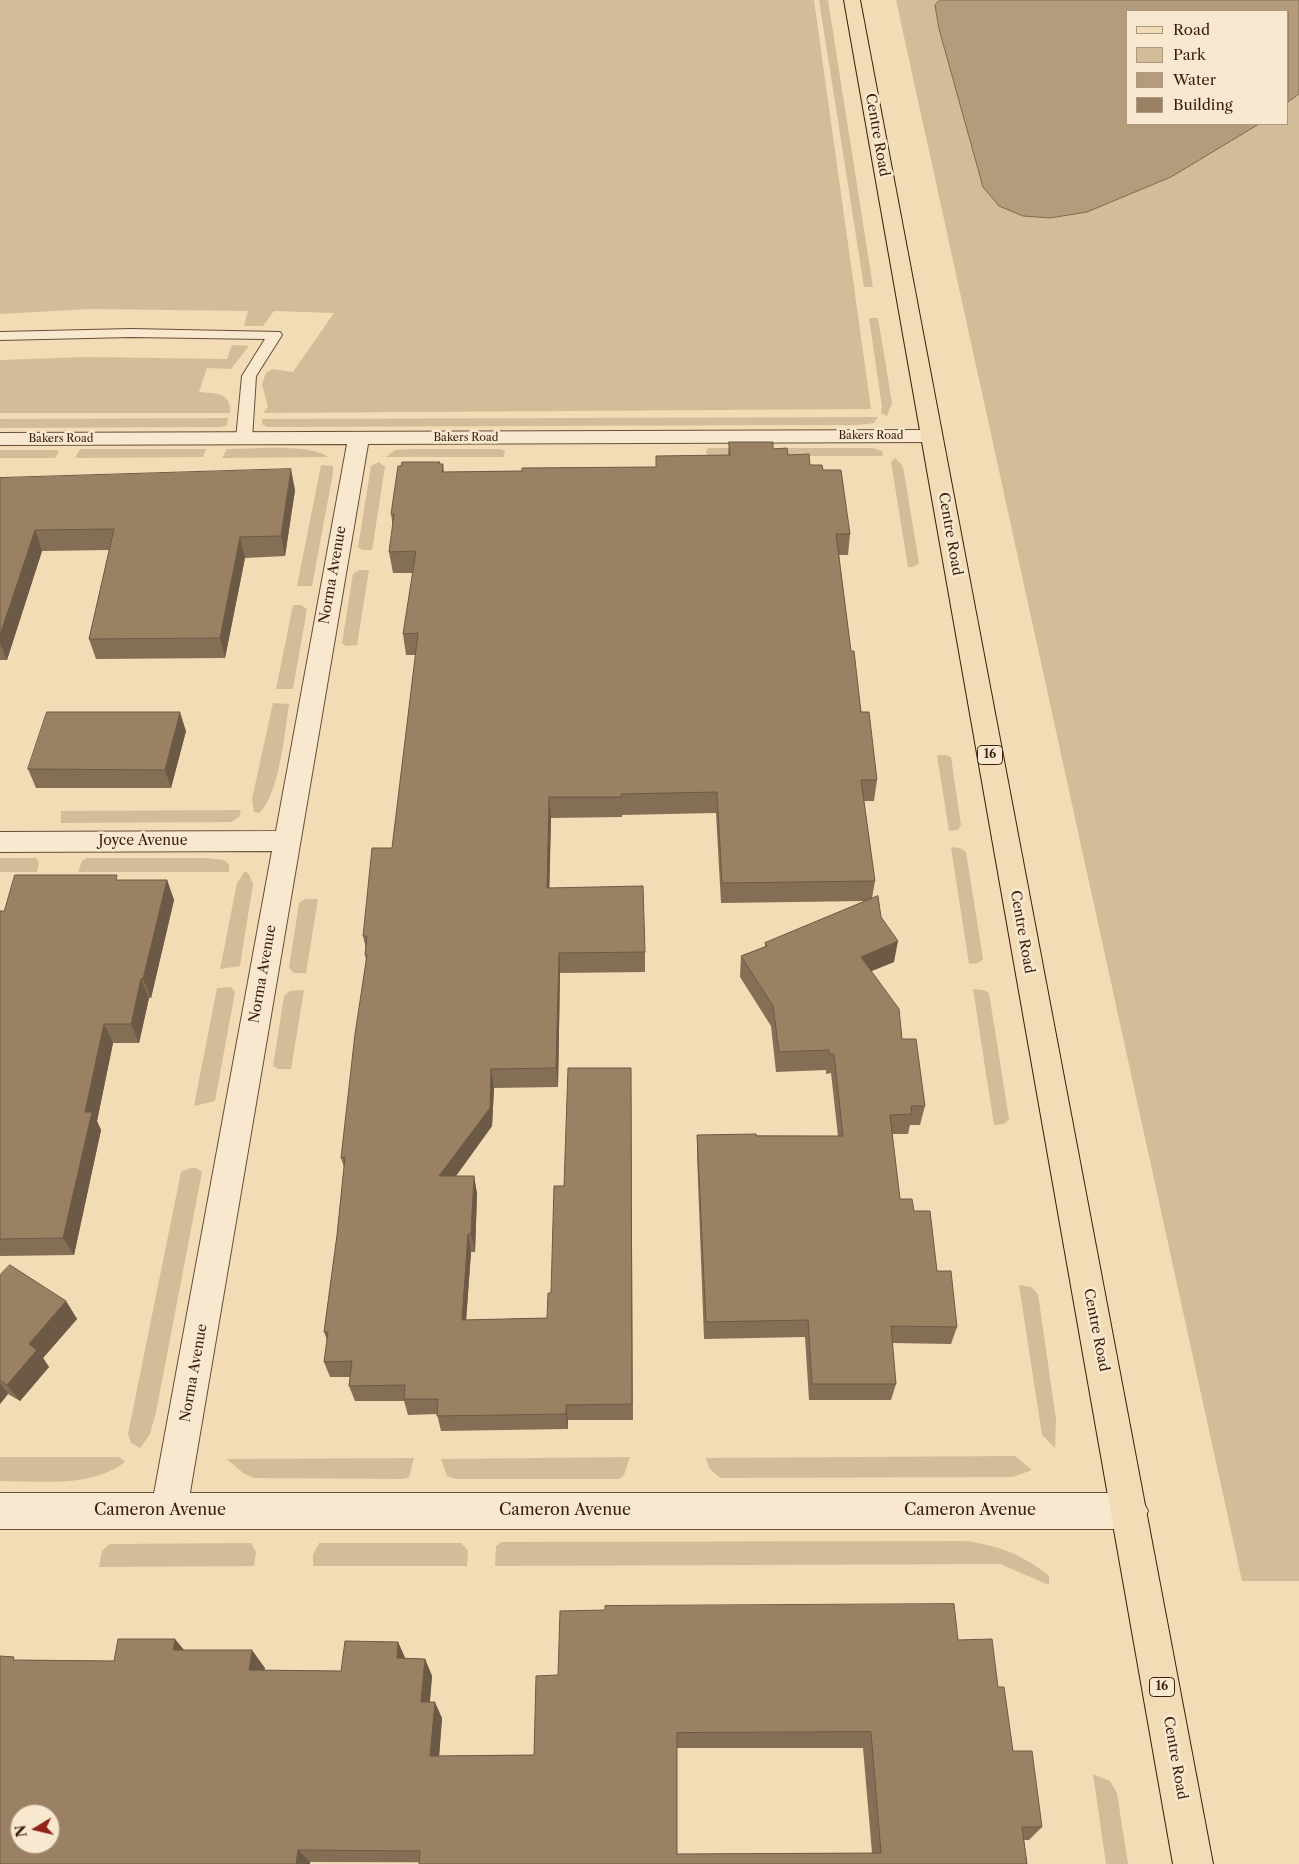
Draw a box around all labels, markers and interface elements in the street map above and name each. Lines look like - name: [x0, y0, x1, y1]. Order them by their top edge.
- legend: [1126, 10, 1289, 125]
- text: Road: [1173, 20, 1210, 39]
- text: Park: [1173, 45, 1206, 64]
- text: Water: [1173, 70, 1216, 89]
- street label: Centre Road: [861, 92, 893, 178]
- text: Building: [1173, 95, 1233, 114]
- street label: Bakers Road: [838, 429, 904, 443]
- street label: Bakers Road: [433, 431, 499, 445]
- street label: Bakers Road: [28, 432, 94, 446]
- street label: Centre Road: [934, 491, 966, 577]
- street label: Norma Avenue: [316, 524, 350, 626]
- road number: 16: [978, 746, 1002, 764]
- street label: Joyce Avenue: [98, 833, 188, 849]
- street label: Centre Road: [1006, 889, 1038, 975]
- street label: Norma Avenue: [246, 923, 280, 1025]
- street label: Centre Road: [1080, 1287, 1112, 1373]
- street label: Norma Avenue: [177, 1322, 211, 1424]
- street label: Cameron Avenue: [94, 1500, 226, 1520]
- street label: Cameron Avenue: [499, 1500, 631, 1520]
- street label: Cameron Avenue: [904, 1500, 1036, 1520]
- road number: 16: [1150, 1678, 1174, 1696]
- street label: Centre Road: [1159, 1715, 1191, 1801]
- north arrow: [10, 1804, 60, 1854]
- text: N: [11, 1824, 31, 1839]

